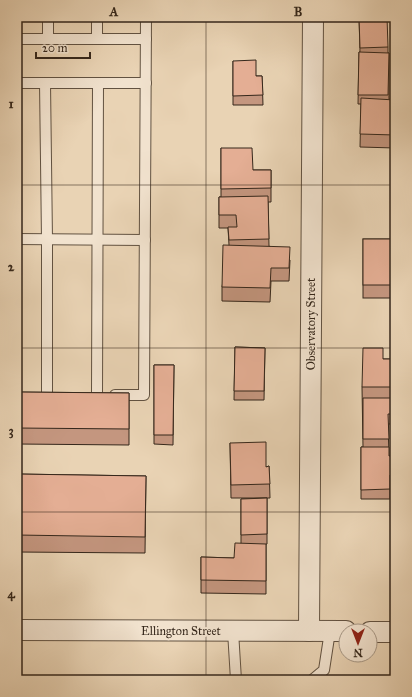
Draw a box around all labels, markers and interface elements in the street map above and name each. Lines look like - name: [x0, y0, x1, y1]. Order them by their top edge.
- text: A: [109, 4, 119, 20]
- text: B: [294, 4, 303, 20]
- scale bar: [36, 34, 90, 60]
- text: 20 m: [42, 41, 68, 55]
- text: 1: [8, 96, 14, 112]
- text: 2: [8, 259, 15, 275]
- street label: Observatory Street: [304, 277, 318, 370]
- text: 3: [8, 423, 14, 439]
- text: 4: [7, 586, 15, 602]
- north arrow: [338, 623, 378, 663]
- street label: Ellington Street: [141, 624, 222, 639]
- text: N: [353, 646, 363, 659]

